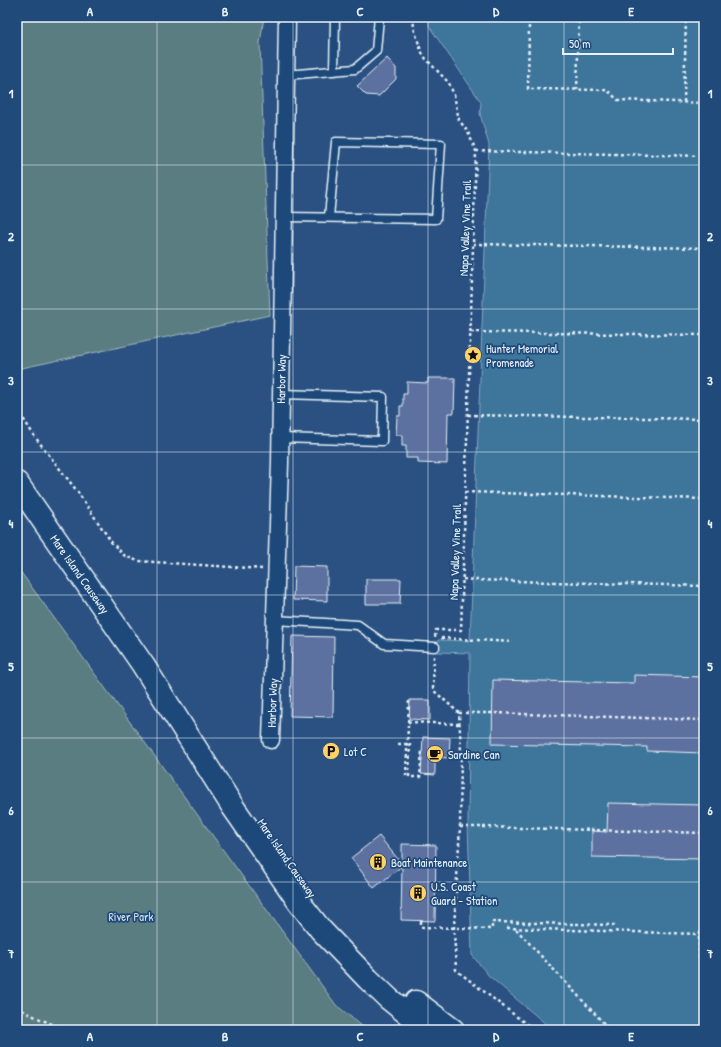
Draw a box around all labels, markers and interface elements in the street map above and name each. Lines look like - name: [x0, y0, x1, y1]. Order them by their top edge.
- text: A: [87, 2, 94, 20]
- text: B: [222, 2, 229, 20]
- text: C: [356, 2, 364, 20]
- text: D: [493, 2, 500, 20]
- text: E: [628, 2, 634, 20]
- scale bar: [563, 30, 673, 56]
- text: 50 m: [569, 35, 590, 52]
- text: 1: [9, 84, 14, 102]
- text: 1: [708, 84, 713, 102]
- street label: Napa Valley Vine Trail: [455, 179, 475, 276]
- text: 2: [8, 227, 15, 245]
- text: 2: [707, 227, 714, 245]
- place label: Hunter Memorial Promenade: [486, 340, 559, 371]
- place icon: Hunter Memorial Promenade: [463, 345, 483, 365]
- street label: Harbor Way: [272, 354, 290, 404]
- text: 3: [8, 371, 14, 389]
- text: 3: [707, 371, 713, 389]
- street label: Napa Valley Vine Trail: [445, 503, 465, 600]
- text: 4: [9, 514, 14, 532]
- text: 4: [708, 514, 713, 532]
- street label: Mare Island Causeway: [46, 531, 114, 617]
- text: 5: [8, 657, 14, 675]
- text: 5: [707, 657, 713, 675]
- street label: Harbor Way: [263, 678, 281, 728]
- parking icon: Lot C: [321, 741, 341, 761]
- place label: Lot C: [344, 743, 367, 760]
- cafe icon: Sardine Can: [425, 744, 445, 764]
- place label: Sardine Can: [448, 746, 500, 763]
- text: 6: [8, 801, 14, 819]
- text: 6: [707, 801, 713, 819]
- street label: Mare Island Causeway: [253, 815, 321, 901]
- building icon: Boat Maintenance: [368, 852, 388, 872]
- place label: Boat Maintenance: [391, 854, 468, 871]
- place label: U.S. Coast Guard - Station: [431, 878, 497, 909]
- building icon: U.S. Coast Guard - Station: [408, 883, 428, 903]
- park label: River Park: [108, 908, 154, 925]
- text: 7: [7, 944, 15, 962]
- text: 7: [706, 944, 714, 962]
- text: A: [87, 1027, 94, 1045]
- text: B: [222, 1027, 229, 1045]
- text: C: [356, 1027, 364, 1045]
- text: D: [493, 1027, 500, 1045]
- text: E: [628, 1027, 634, 1045]

